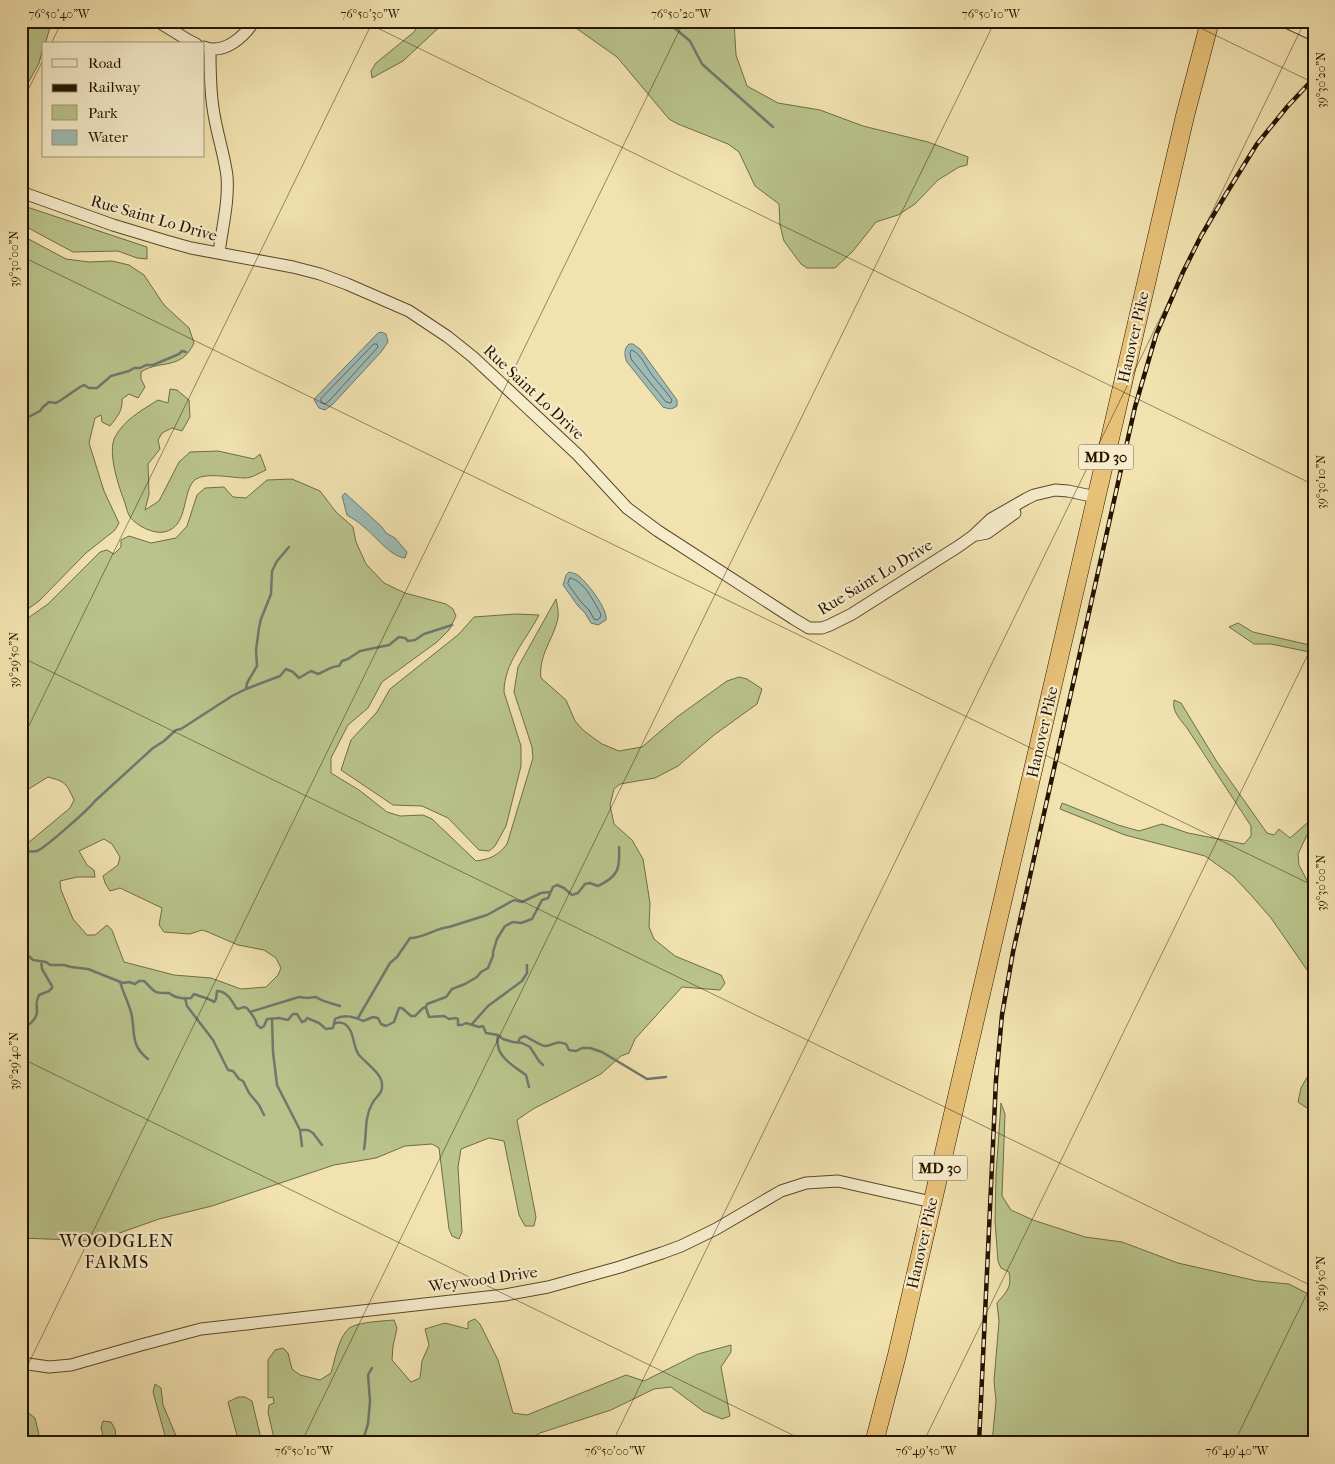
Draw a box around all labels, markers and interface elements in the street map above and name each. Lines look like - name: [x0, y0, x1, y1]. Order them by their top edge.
- text: 76°50'40"W: [28, 7, 91, 21]
- text: 76°50'30"W: [341, 7, 401, 21]
- text: 76°50'20"W: [651, 7, 712, 21]
- text: 76°50'10"W: [962, 7, 1021, 21]
- legend: [42, 42, 205, 158]
- text: 39°30'20"N: [1314, 52, 1328, 108]
- text: Road: [88, 54, 122, 72]
- text: Railway: [88, 78, 141, 96]
- text: Park: [88, 104, 118, 122]
- text: Water: [87, 128, 128, 146]
- street label: Rue Saint Lo Drive: [89, 191, 220, 245]
- text: 39°30'00"N: [7, 231, 21, 287]
- street label: Hanover Pike: [1113, 289, 1153, 385]
- street label: Rue Saint Lo Drive: [480, 340, 588, 444]
- road number: MD 30: [1078, 444, 1134, 470]
- text: 39°30'10"N: [1314, 455, 1328, 509]
- street label: Rue Saint Lo Drive: [814, 535, 936, 619]
- text: 39°29'50"N: [7, 632, 21, 688]
- street label: Hanover Pike: [1022, 684, 1062, 780]
- text: 39°30'00"N: [1314, 855, 1328, 911]
- text: 39°29'40"N: [7, 1032, 21, 1090]
- road number: MD 30: [912, 1156, 968, 1180]
- street label: Hanover Pike: [902, 1195, 942, 1291]
- district label: WOODGLEN FARMS: [58, 1231, 175, 1273]
- text: 39°29'50"N: [1314, 1256, 1328, 1312]
- street label: Weywood Drive: [426, 1262, 539, 1296]
- text: 76°50'10"W: [275, 1444, 334, 1458]
- text: 76°50'00"W: [585, 1444, 647, 1458]
- text: 76°49'50"W: [896, 1444, 958, 1458]
- text: 76°49'40"W: [1206, 1444, 1270, 1458]

